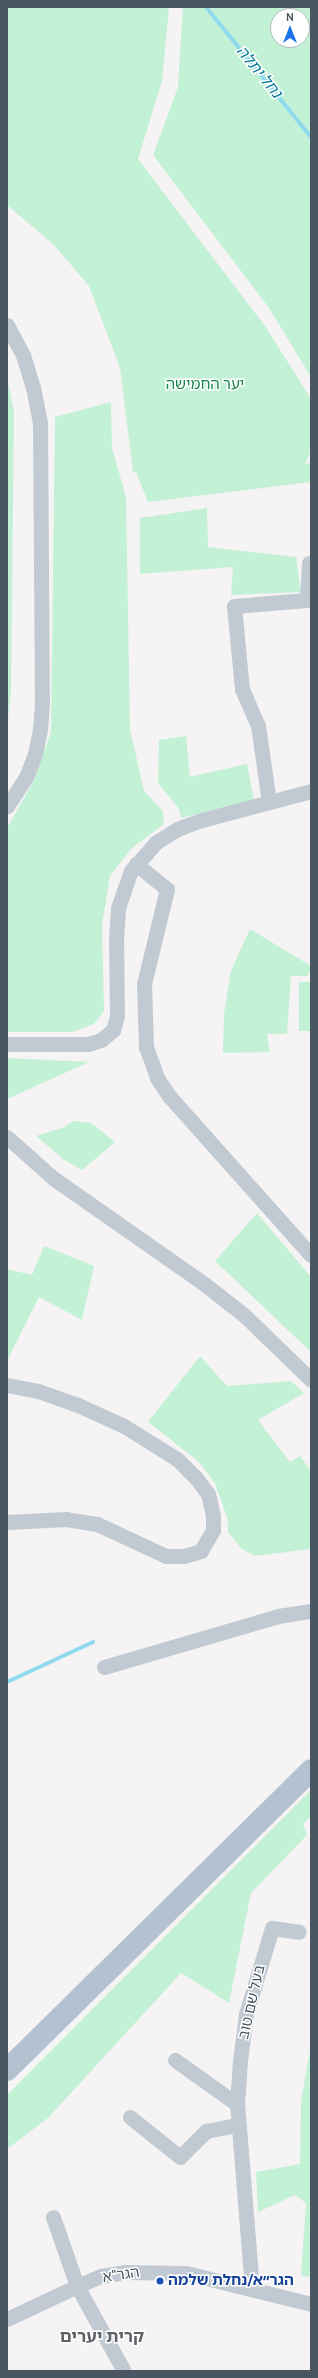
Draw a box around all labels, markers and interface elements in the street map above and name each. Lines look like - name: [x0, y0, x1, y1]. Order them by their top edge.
- north arrow: [270, 8, 310, 48]
- text: N: [286, 10, 294, 24]
- water label: נחל יתלה: [232, 42, 286, 102]
- park label: יער החמישה: [166, 376, 244, 394]
- street label: בעל שם טוב: [235, 1963, 269, 2041]
- street label: הגר"א: [101, 2263, 141, 2287]
- place label: הגר״א/נחלת שלמה: [168, 2272, 294, 2290]
- marker: הגר״א/נחלת שלמה: [155, 2276, 165, 2286]
- district label: קרית יערים: [60, 2327, 144, 2347]

